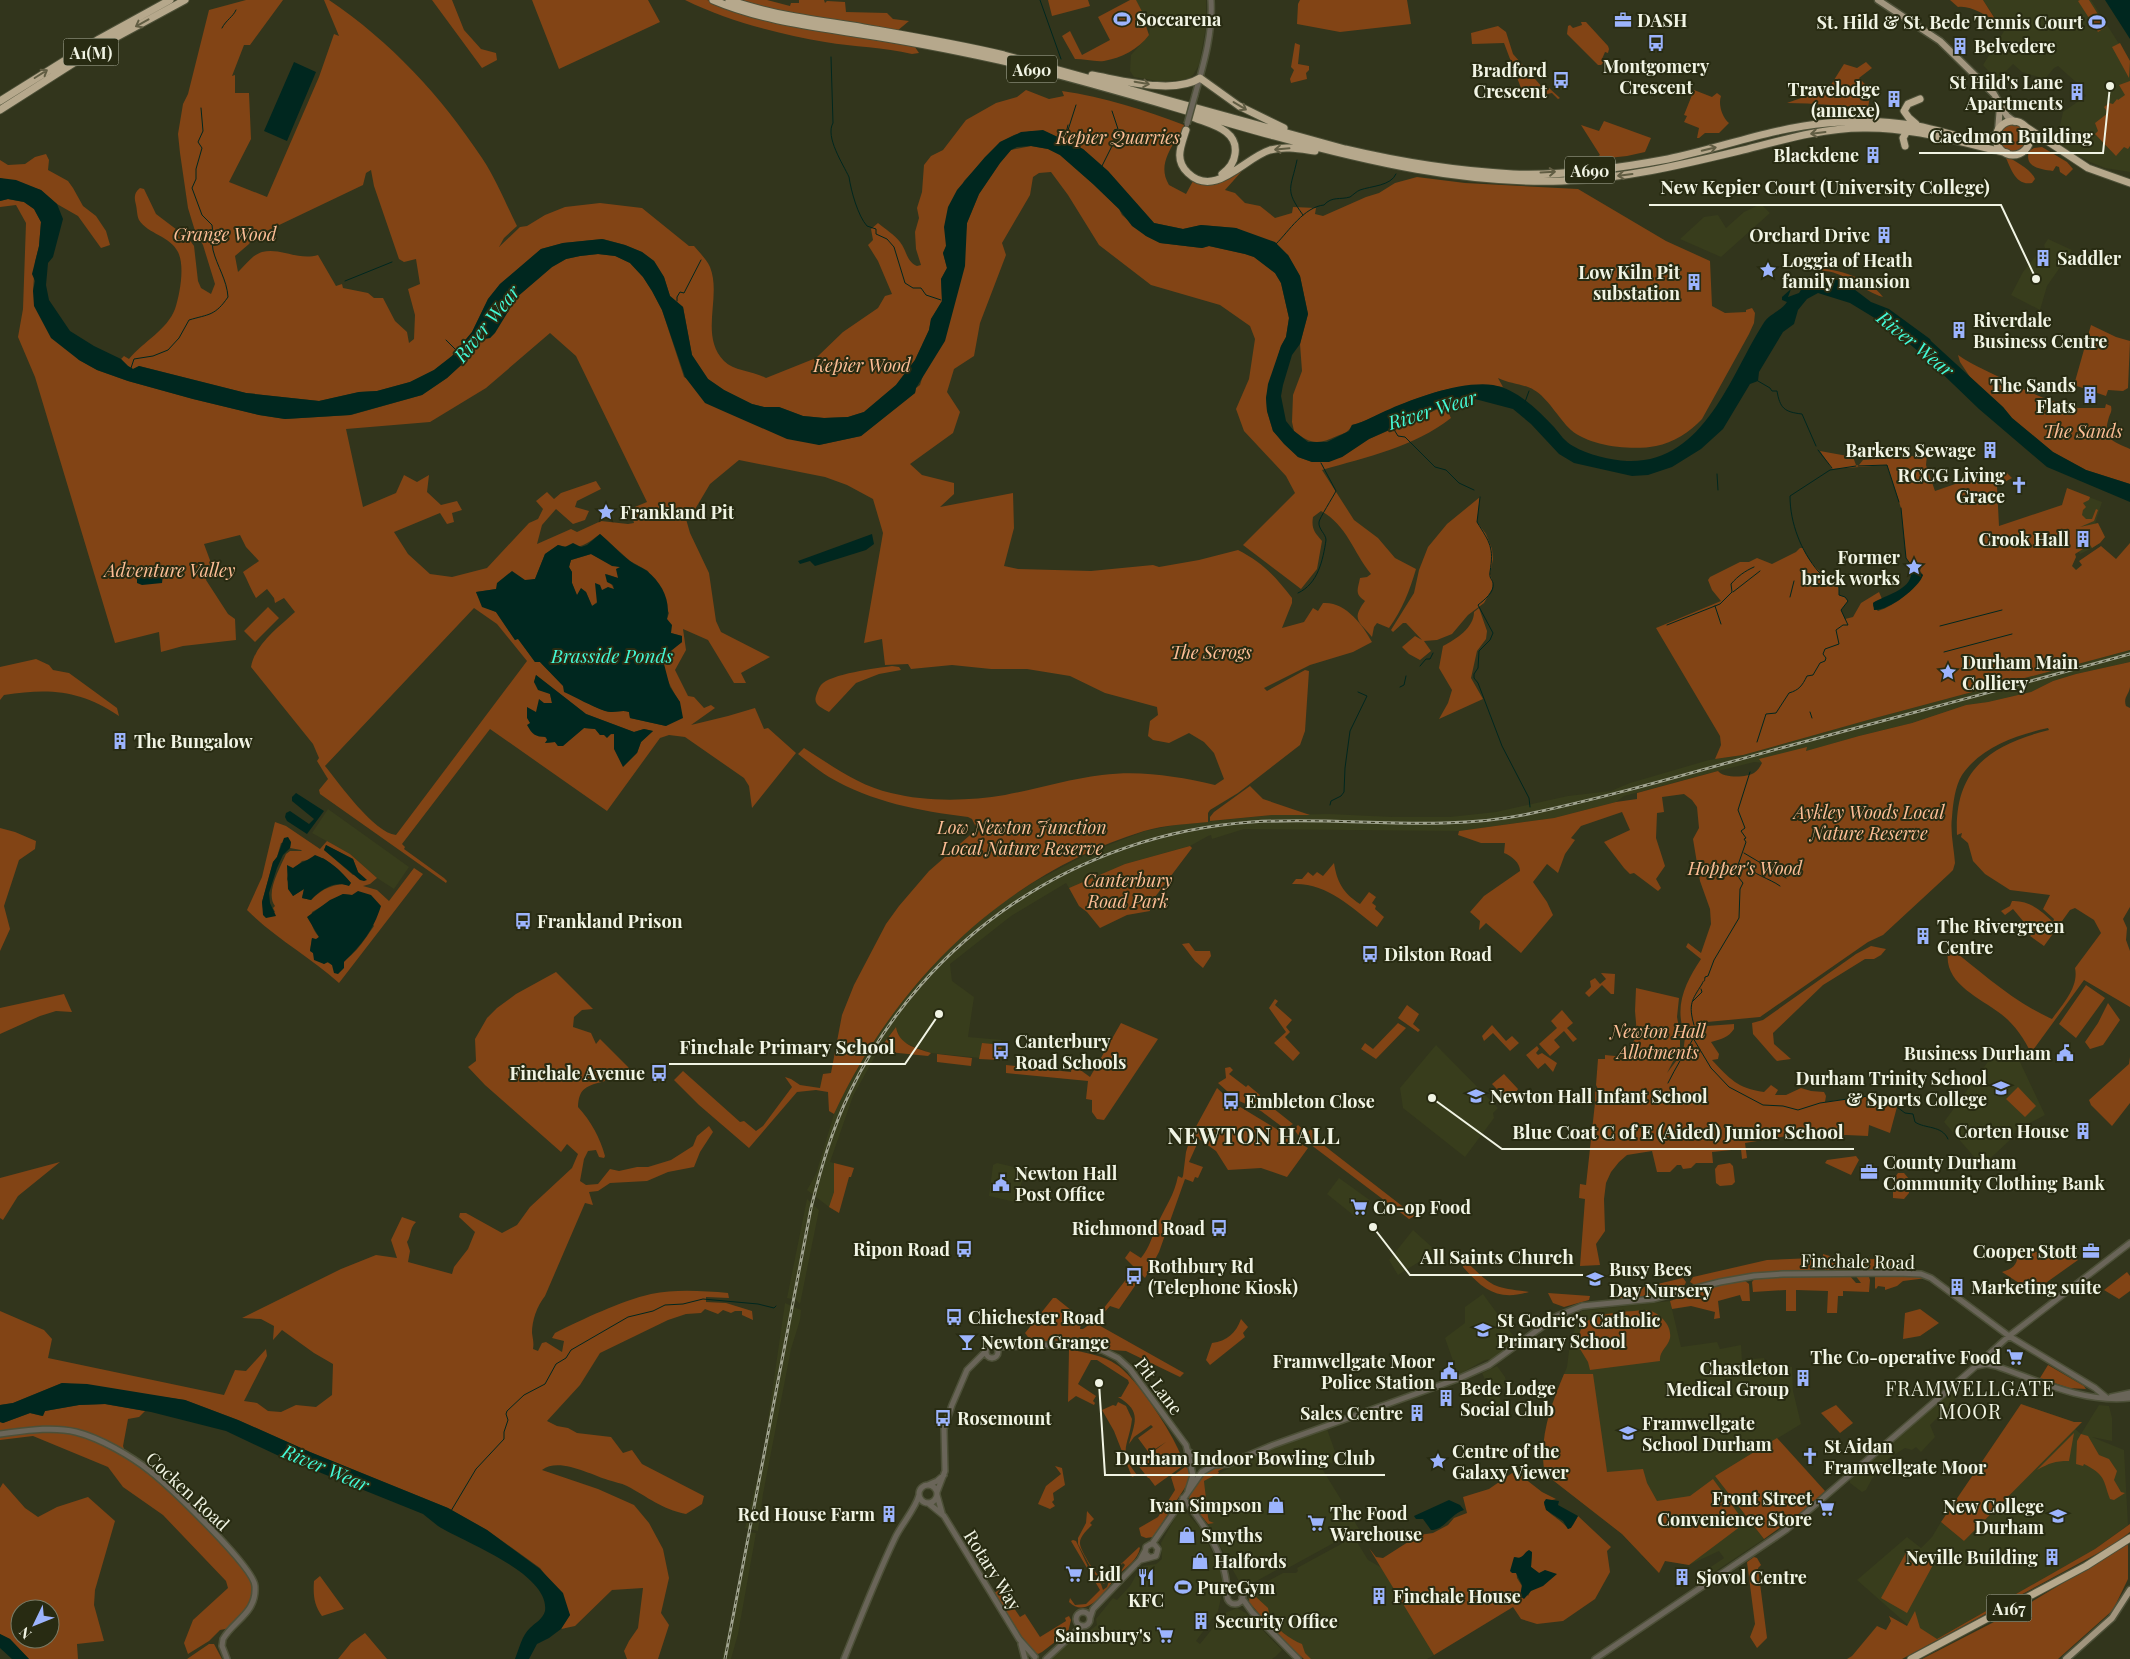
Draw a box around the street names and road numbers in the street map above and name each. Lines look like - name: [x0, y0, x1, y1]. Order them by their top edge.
- road number: A1(M): [64, 38, 118, 66]
- road number: A690: [1007, 56, 1057, 82]
- road number: A690: [1565, 156, 1615, 184]
- street label: Finchale Road: [1801, 1248, 1916, 1274]
- street label: Pit Lane: [1130, 1353, 1188, 1419]
- street label: Cocken Road: [141, 1446, 235, 1536]
- street label: Rotary Way: [959, 1525, 1027, 1615]
- road number: A167: [1986, 1595, 2032, 1622]

